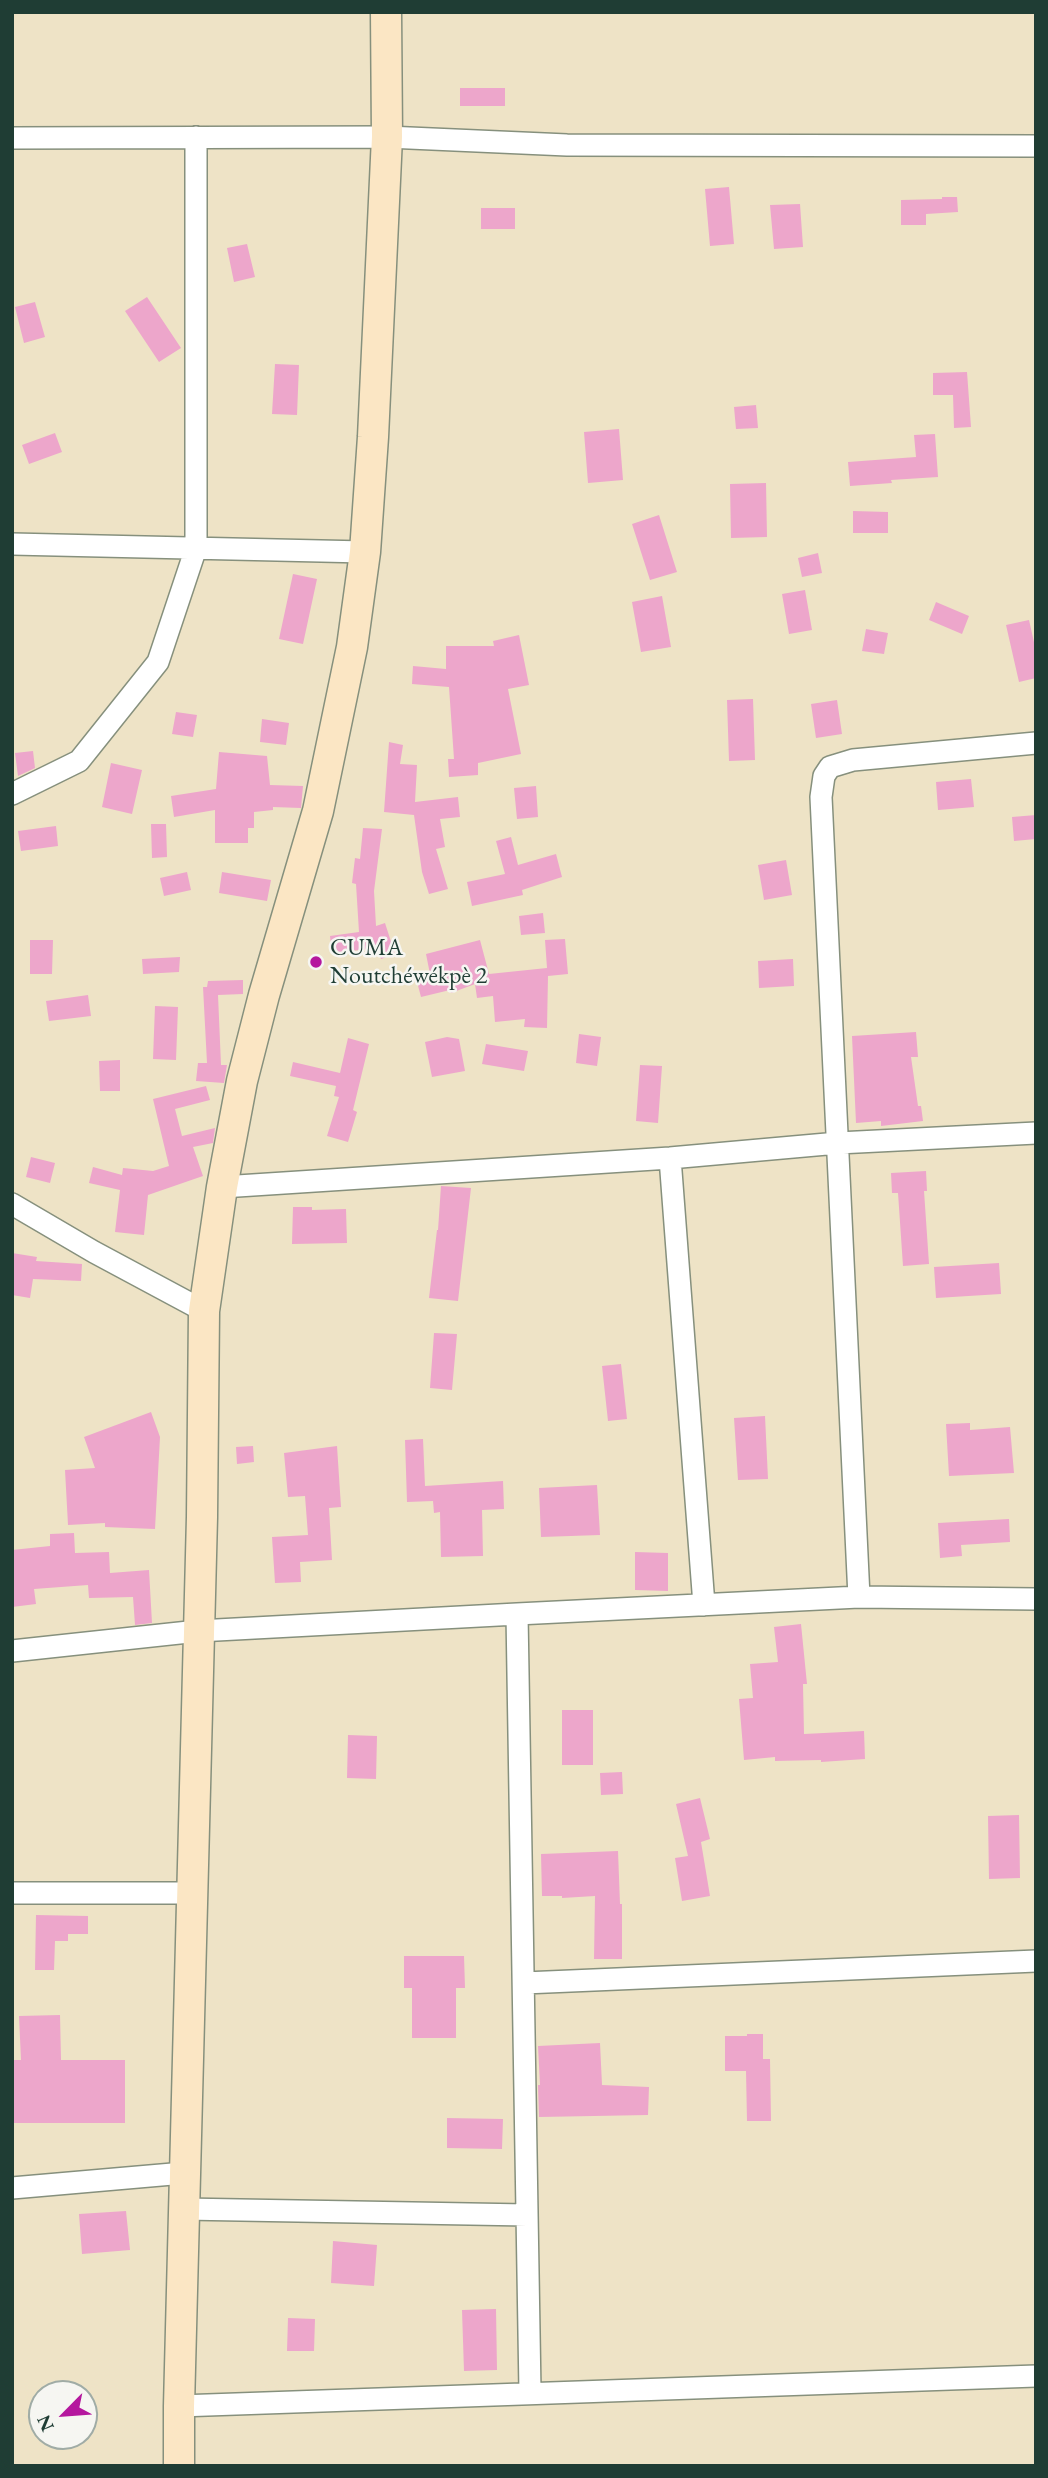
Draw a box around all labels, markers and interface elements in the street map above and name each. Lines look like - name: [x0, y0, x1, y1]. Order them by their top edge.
- place label: CUMA Noutchéwékpè 2: [330, 934, 487, 990]
- marker: CUMA Noutchéwékpè 2: [308, 954, 324, 970]
- north arrow: [28, 2380, 98, 2450]
- text: N: [31, 2411, 60, 2435]

